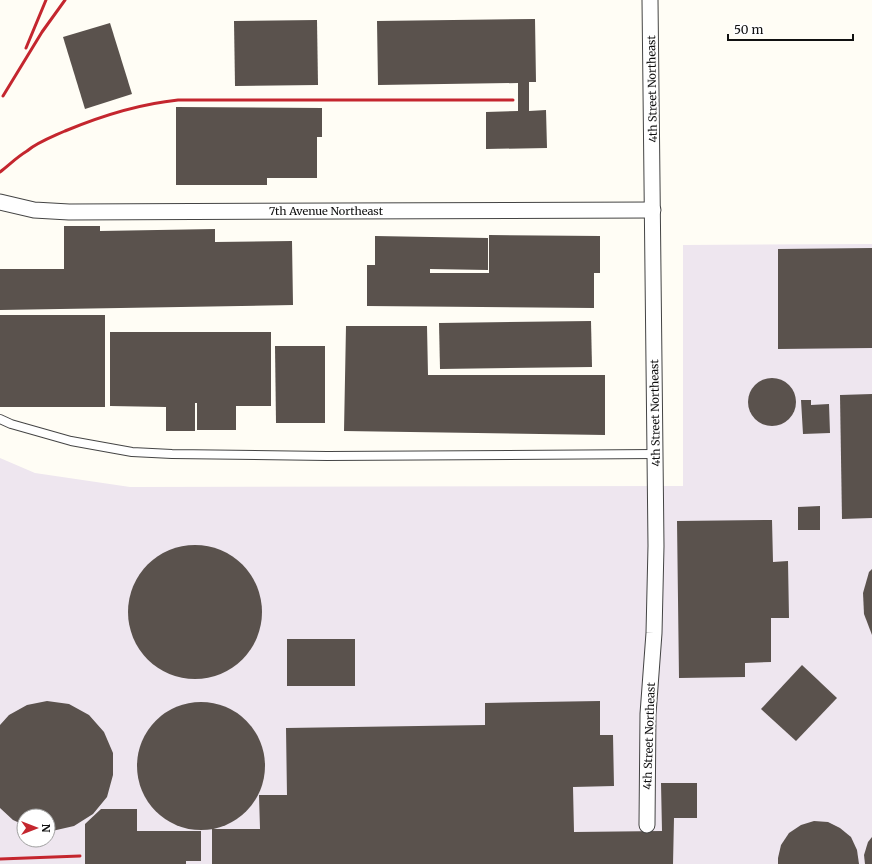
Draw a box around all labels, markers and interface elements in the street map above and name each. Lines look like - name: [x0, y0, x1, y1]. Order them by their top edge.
- scale bar: [728, 16, 853, 42]
- text: 50 m: [734, 22, 763, 37]
- street label: 4th Street Northeast: [644, 35, 660, 143]
- street label: 7th Avenue Northeast: [269, 204, 384, 218]
- street label: 4th Street Northeast: [647, 359, 663, 467]
- street label: 4th Street Northeast: [640, 681, 658, 790]
- north arrow: [16, 808, 56, 848]
- text: N: [39, 824, 53, 833]

